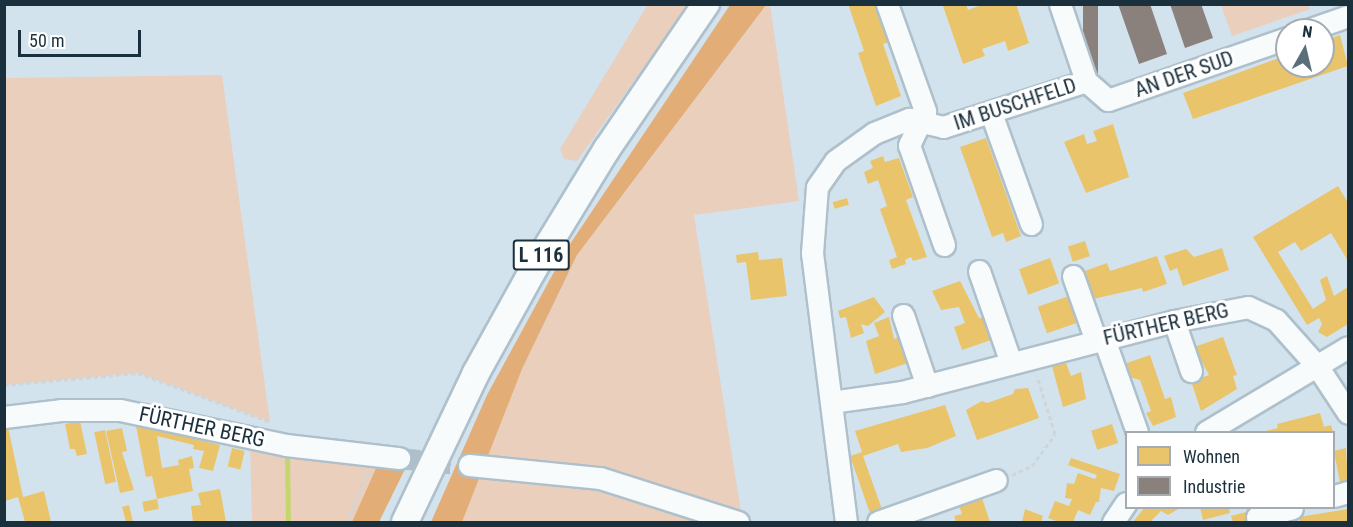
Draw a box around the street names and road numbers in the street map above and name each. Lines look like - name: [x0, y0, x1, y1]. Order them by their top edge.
- street label: AN DER SUD: [1131, 45, 1237, 103]
- street label: IM BUSCHFELD: [950, 72, 1080, 136]
- road number: L 116: [512, 238, 570, 272]
- street label: FÜRTHER BERG: [1101, 297, 1231, 351]
- street label: FÜRTHER BERG: [137, 401, 267, 453]

